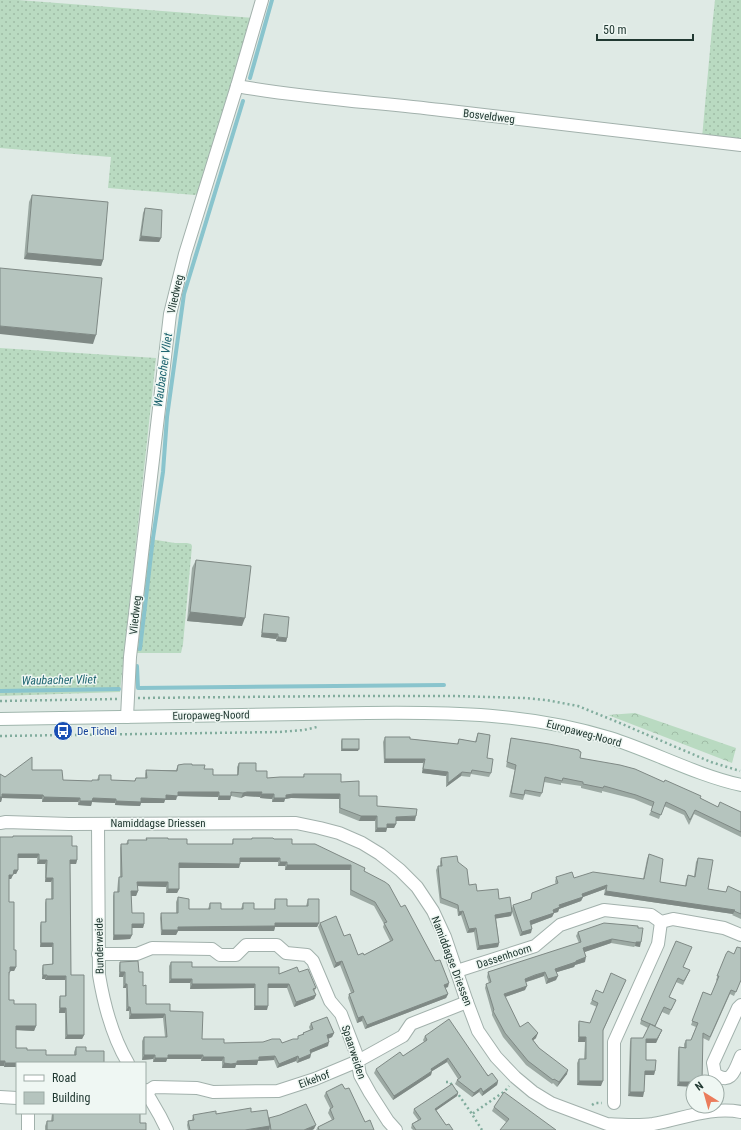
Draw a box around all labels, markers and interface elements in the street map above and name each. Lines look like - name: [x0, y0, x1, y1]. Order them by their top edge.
- scale bar: [597, 16, 693, 42]
- text: 50 m: [603, 23, 627, 37]
- street label: Bosveldweg: [462, 107, 516, 126]
- street label: Vliedweg: [165, 273, 186, 315]
- water label: Waubacher Vliet: [151, 331, 175, 408]
- street label: Vliedweg: [127, 595, 144, 635]
- water label: Waubacher Vliet: [22, 672, 97, 688]
- street label: Europaweg-Noord: [172, 708, 250, 723]
- street label: Europaweg-Noord: [545, 717, 623, 750]
- bus stop icon: De Tichel: [52, 720, 74, 742]
- place label: De Tichel: [77, 725, 117, 738]
- street label: Namiddagse Driessen: [110, 817, 206, 830]
- street label: Namiddagse Driessen: [428, 914, 475, 1008]
- street label: Bunderweide: [93, 918, 106, 974]
- street label: Dassenhoorn: [475, 941, 533, 971]
- street label: Spaarweiden: [339, 1024, 368, 1081]
- legend: [16, 1062, 146, 1114]
- street label: Eikehof: [297, 1068, 332, 1091]
- text: Road: [52, 1071, 76, 1085]
- north arrow: [685, 1074, 725, 1114]
- text: N: [693, 1079, 706, 1094]
- text: Building: [52, 1091, 90, 1105]

